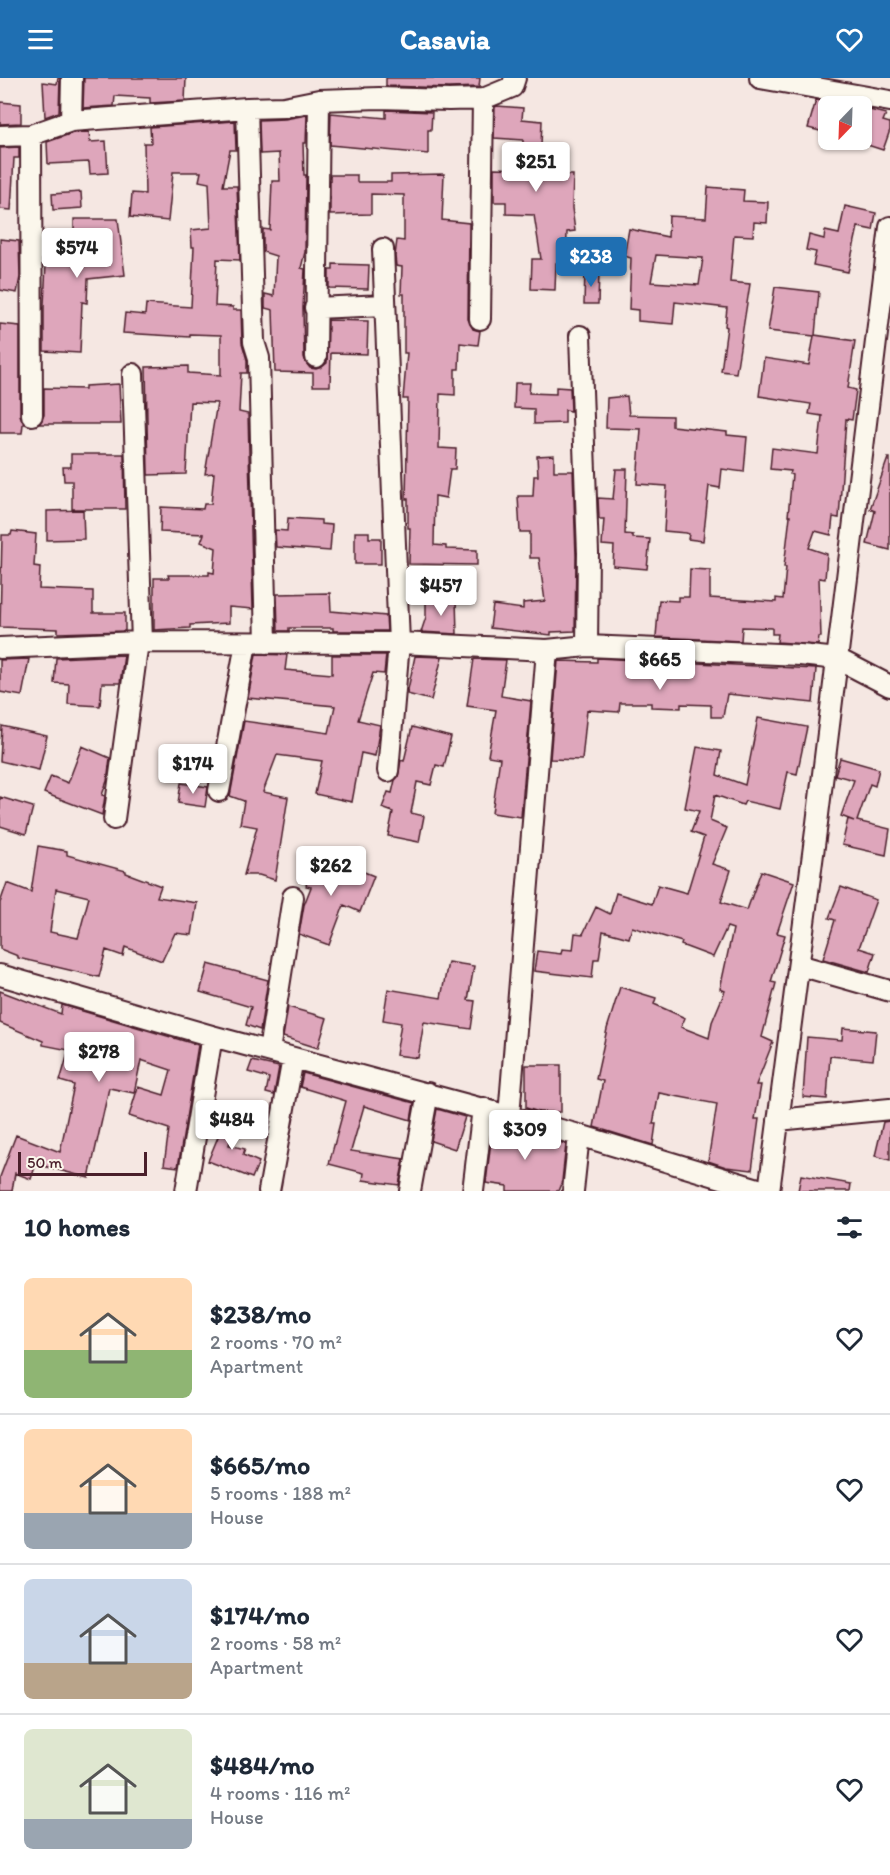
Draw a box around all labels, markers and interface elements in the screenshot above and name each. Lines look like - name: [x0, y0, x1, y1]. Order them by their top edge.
- icon: menu: [24, 23, 57, 56]
- text: Casavia: [400, 23, 490, 56]
- icon: heart: [833, 23, 866, 56]
- north arrow: [818, 96, 872, 150]
- map controls: [818, 96, 872, 150]
- pin: $251: [500, 142, 572, 193]
- text: $251: [516, 149, 556, 173]
- pin: $574: [41, 228, 113, 279]
- text: $574: [56, 235, 98, 259]
- pin: $238: [555, 237, 627, 288]
- text: $238: [570, 244, 612, 268]
- pin: $457: [405, 566, 477, 617]
- text: $457: [420, 573, 462, 597]
- pin: $665: [624, 640, 696, 691]
- text: $665: [639, 647, 681, 671]
- pin: $174: [157, 744, 229, 795]
- text: $174: [172, 751, 214, 775]
- pin: $262: [295, 846, 367, 897]
- text: $262: [310, 853, 352, 877]
- pin: $278: [63, 1032, 135, 1083]
- text: $278: [78, 1039, 120, 1063]
- pin: $484: [196, 1100, 268, 1151]
- text: $484: [209, 1107, 255, 1131]
- pin: $309: [489, 1110, 561, 1161]
- text: $309: [503, 1117, 547, 1141]
- scale bar: [18, 1149, 147, 1176]
- text: 50 m: [27, 1153, 62, 1172]
- text: 10 homes: [24, 1211, 130, 1243]
- icon: filters: [833, 1211, 866, 1244]
- text: $238/mo: [210, 1298, 311, 1330]
- icon: home: [72, 1302, 144, 1374]
- icon: heart: [833, 1322, 866, 1355]
- text: 2 rooms · 70 m²: [210, 1330, 342, 1354]
- text: Apartment: [210, 1354, 303, 1378]
- text: $665/mo: [210, 1449, 310, 1481]
- icon: home: [72, 1453, 144, 1525]
- icon: heart: [833, 1473, 866, 1506]
- text: 5 rooms · 188 m²: [210, 1481, 351, 1505]
- text: House: [210, 1505, 264, 1529]
- text: $174/mo: [210, 1599, 310, 1631]
- icon: home: [72, 1603, 144, 1675]
- icon: heart: [833, 1623, 866, 1656]
- text: 2 rooms · 58 m²: [210, 1631, 341, 1655]
- text: Apartment: [210, 1655, 303, 1679]
- text: $484/mo: [210, 1749, 315, 1781]
- icon: home: [72, 1753, 144, 1825]
- icon: heart: [833, 1773, 866, 1806]
- text: 4 rooms · 116 m²: [210, 1781, 350, 1805]
- text: House: [210, 1805, 264, 1829]

